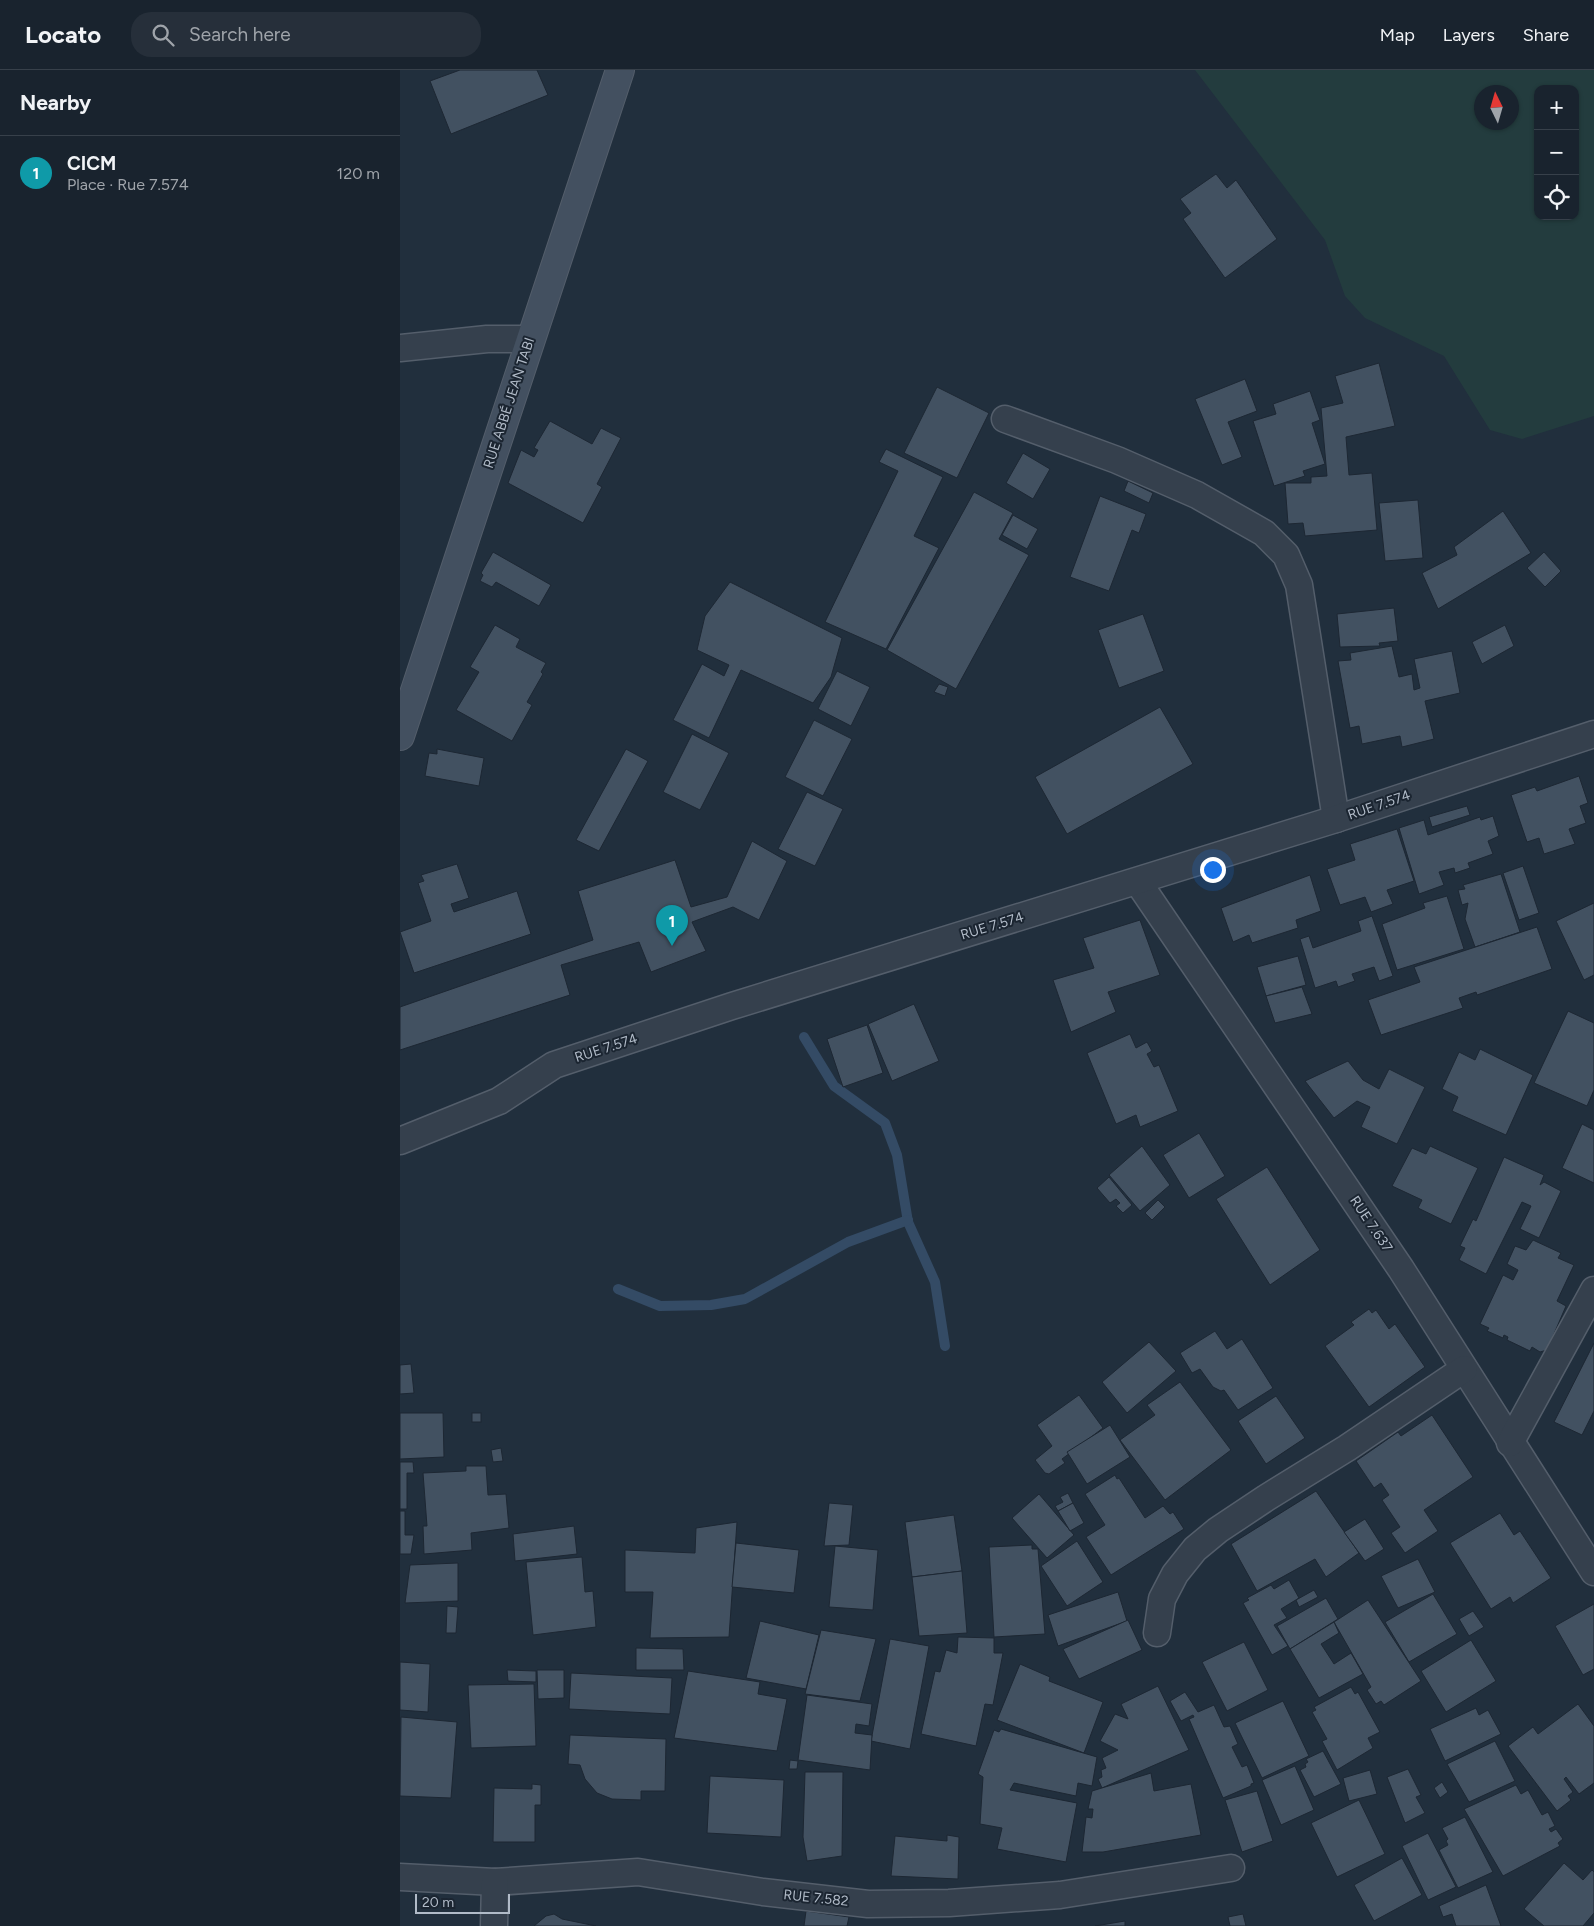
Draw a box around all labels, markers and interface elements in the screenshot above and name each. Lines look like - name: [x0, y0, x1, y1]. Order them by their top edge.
- search box: [131, 12, 481, 57]
- text: Locato: [25, 20, 101, 49]
- icon: search: [149, 21, 177, 49]
- text: Search here: [189, 23, 291, 46]
- text: Map: [1380, 24, 1415, 46]
- text: Layers: [1443, 24, 1495, 46]
- text: Share: [1523, 24, 1569, 46]
- north arrow: [1474, 85, 1519, 130]
- map controls: [1534, 85, 1579, 220]
- button: +: [1534, 85, 1579, 130]
- text: Nearby: [20, 90, 91, 115]
- button: −: [1534, 130, 1579, 175]
- text: CICM: [67, 152, 116, 175]
- text: 1: [33, 164, 39, 183]
- text: 120 m: [337, 164, 380, 183]
- text: Place · Rue 7.574: [67, 175, 189, 194]
- button: locate: [1534, 175, 1579, 220]
- street label: RUE ABBÉ JEAN TABI: [480, 335, 538, 471]
- street label: RUE 7.574: [1345, 786, 1413, 824]
- your location: [1200, 857, 1226, 883]
- pin: 1: [656, 905, 688, 946]
- street label: RUE 7.574: [958, 908, 1026, 944]
- street label: RUE 7.574: [572, 1030, 640, 1066]
- street label: RUE 7.637: [1346, 1193, 1396, 1256]
- street label: RUE 7.582: [783, 1886, 849, 1910]
- scale bar: [415, 1891, 510, 1914]
- text: 20 m: [422, 1894, 454, 1911]

